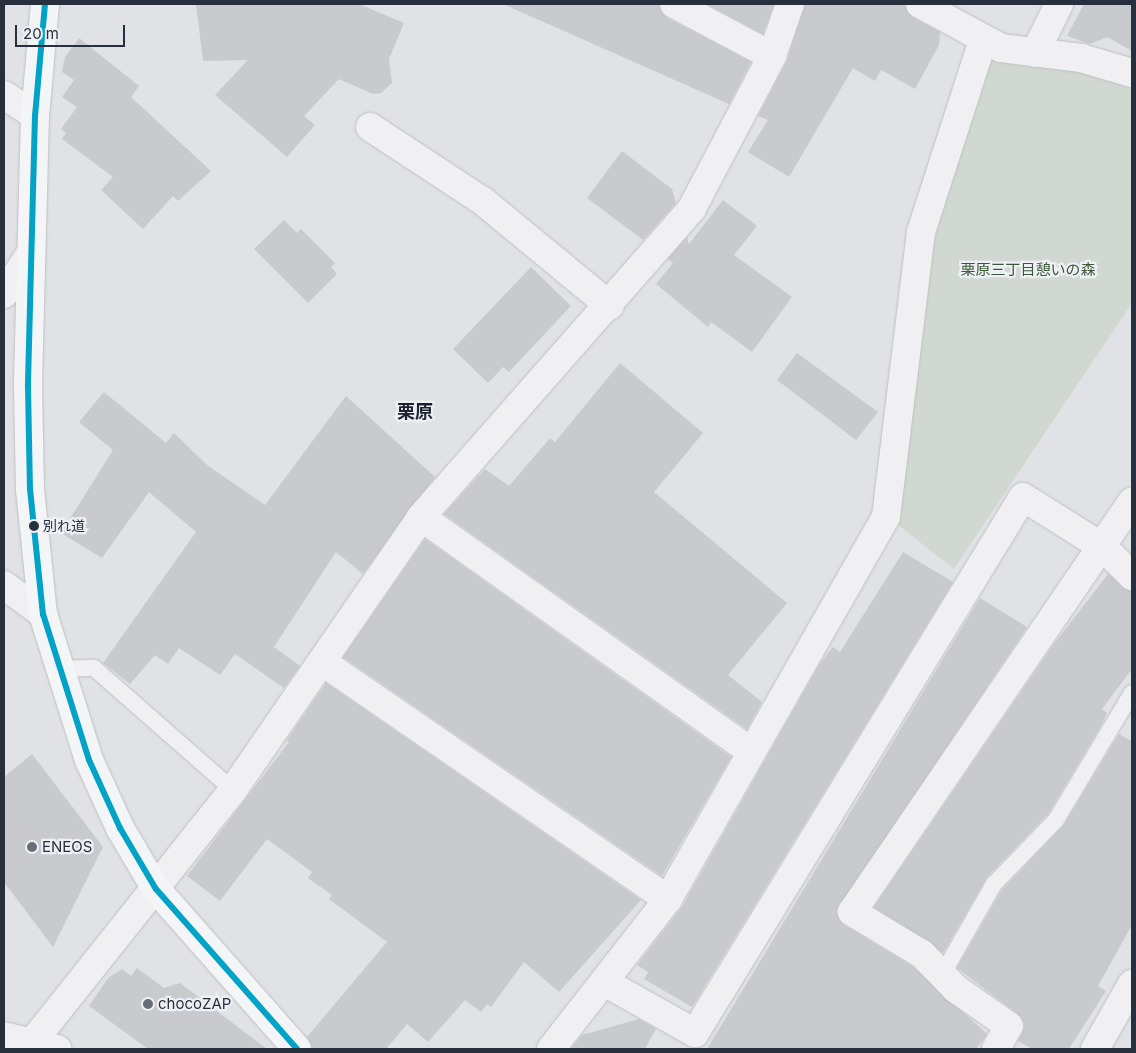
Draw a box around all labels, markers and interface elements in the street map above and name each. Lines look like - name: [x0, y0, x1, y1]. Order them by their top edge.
- scale bar: [18, 15, 128, 47]
- text: 20 m: [23, 24, 59, 43]
- park label: 栗原三丁目憩いの森: [961, 261, 1095, 279]
- district label: 栗原: [397, 401, 433, 423]
- place label: 別れ道: [43, 518, 85, 534]
- marker: 別れ道: [29, 521, 39, 531]
- place label: ENEOS: [42, 838, 92, 856]
- marker: ENEOS: [26, 841, 38, 853]
- place label: chocoZAP: [158, 995, 231, 1013]
- marker: chocoZAP: [142, 998, 154, 1010]

